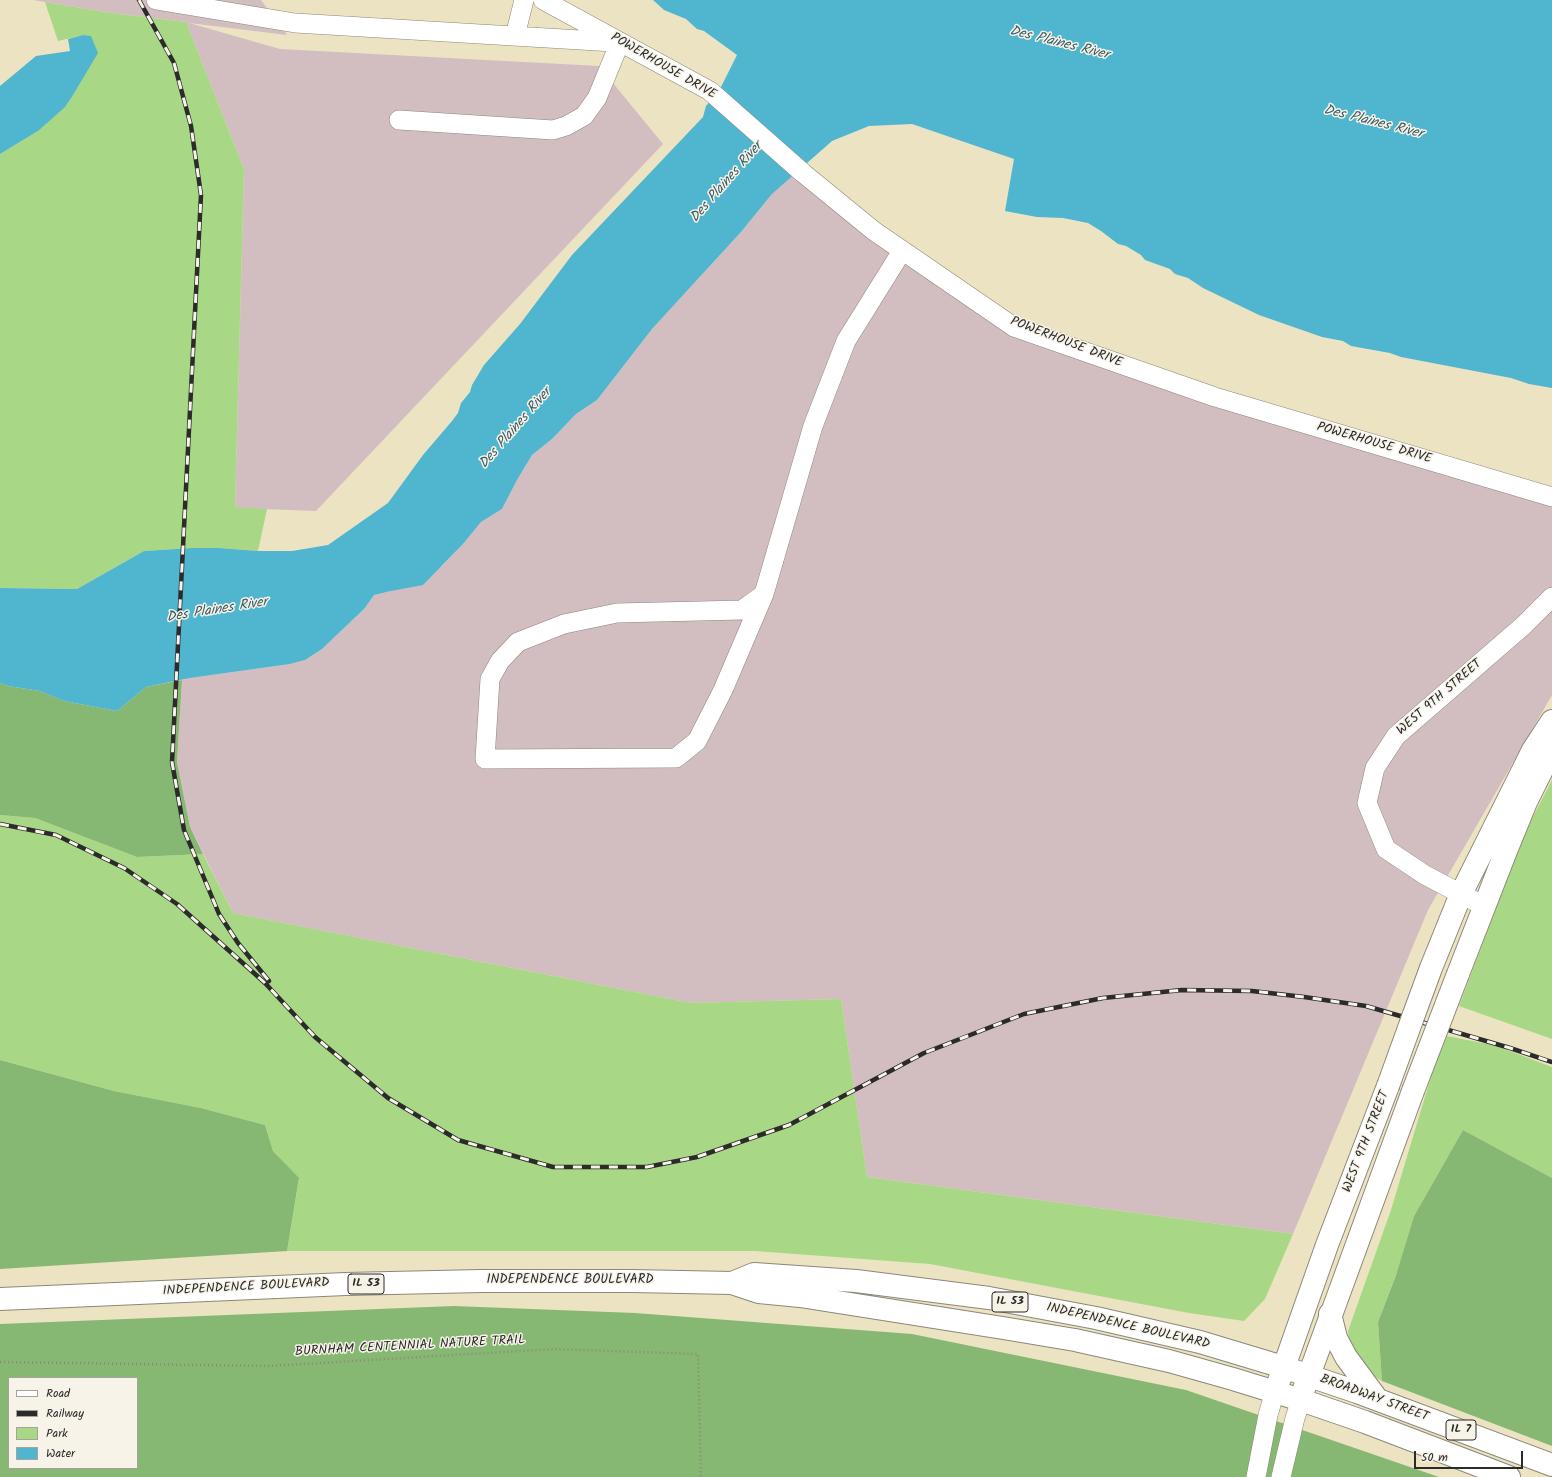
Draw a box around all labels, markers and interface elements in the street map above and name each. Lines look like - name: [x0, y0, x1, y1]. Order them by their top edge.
- water label: Des Plaines River: [1008, 24, 1110, 64]
- street label: POWERHOUSE DRIVE: [608, 30, 718, 104]
- water label: Des Plaines River: [1322, 103, 1424, 143]
- water label: Des Plaines River: [687, 139, 767, 227]
- street label: POWERHOUSE DRIVE: [1008, 314, 1124, 372]
- water label: Des Plaines River: [476, 385, 556, 473]
- street label: POWERHOUSE DRIVE: [1315, 420, 1433, 468]
- water label: Des Plaines River: [166, 595, 268, 627]
- street label: WEST 9TH STREET: [1394, 657, 1486, 739]
- street label: WEST 9TH STREET: [1340, 1089, 1394, 1195]
- street label: INDEPENDENCE BOULEVARD: [486, 1273, 654, 1289]
- road number: IL 53: [348, 1274, 384, 1294]
- street label: INDEPENDENCE BOULEVARD: [162, 1276, 330, 1300]
- road number: IL 53: [992, 1292, 1028, 1312]
- street label: INDEPENDENCE BOULEVARD: [1045, 1301, 1211, 1353]
- street label: BURNHAM CENTENNIAL NATURE TRAIL: [294, 1333, 526, 1361]
- street label: BROADWAY STREET: [1318, 1372, 1430, 1426]
- legend: [8, 1377, 138, 1469]
- text: Road: [46, 1384, 70, 1403]
- text: Railway: [46, 1404, 84, 1423]
- road number: IL 7: [1446, 1420, 1476, 1440]
- text: Park: [46, 1424, 68, 1443]
- scale bar: [1416, 1443, 1525, 1469]
- text: Water: [46, 1444, 75, 1463]
- text: 50 m: [1421, 1448, 1448, 1467]

